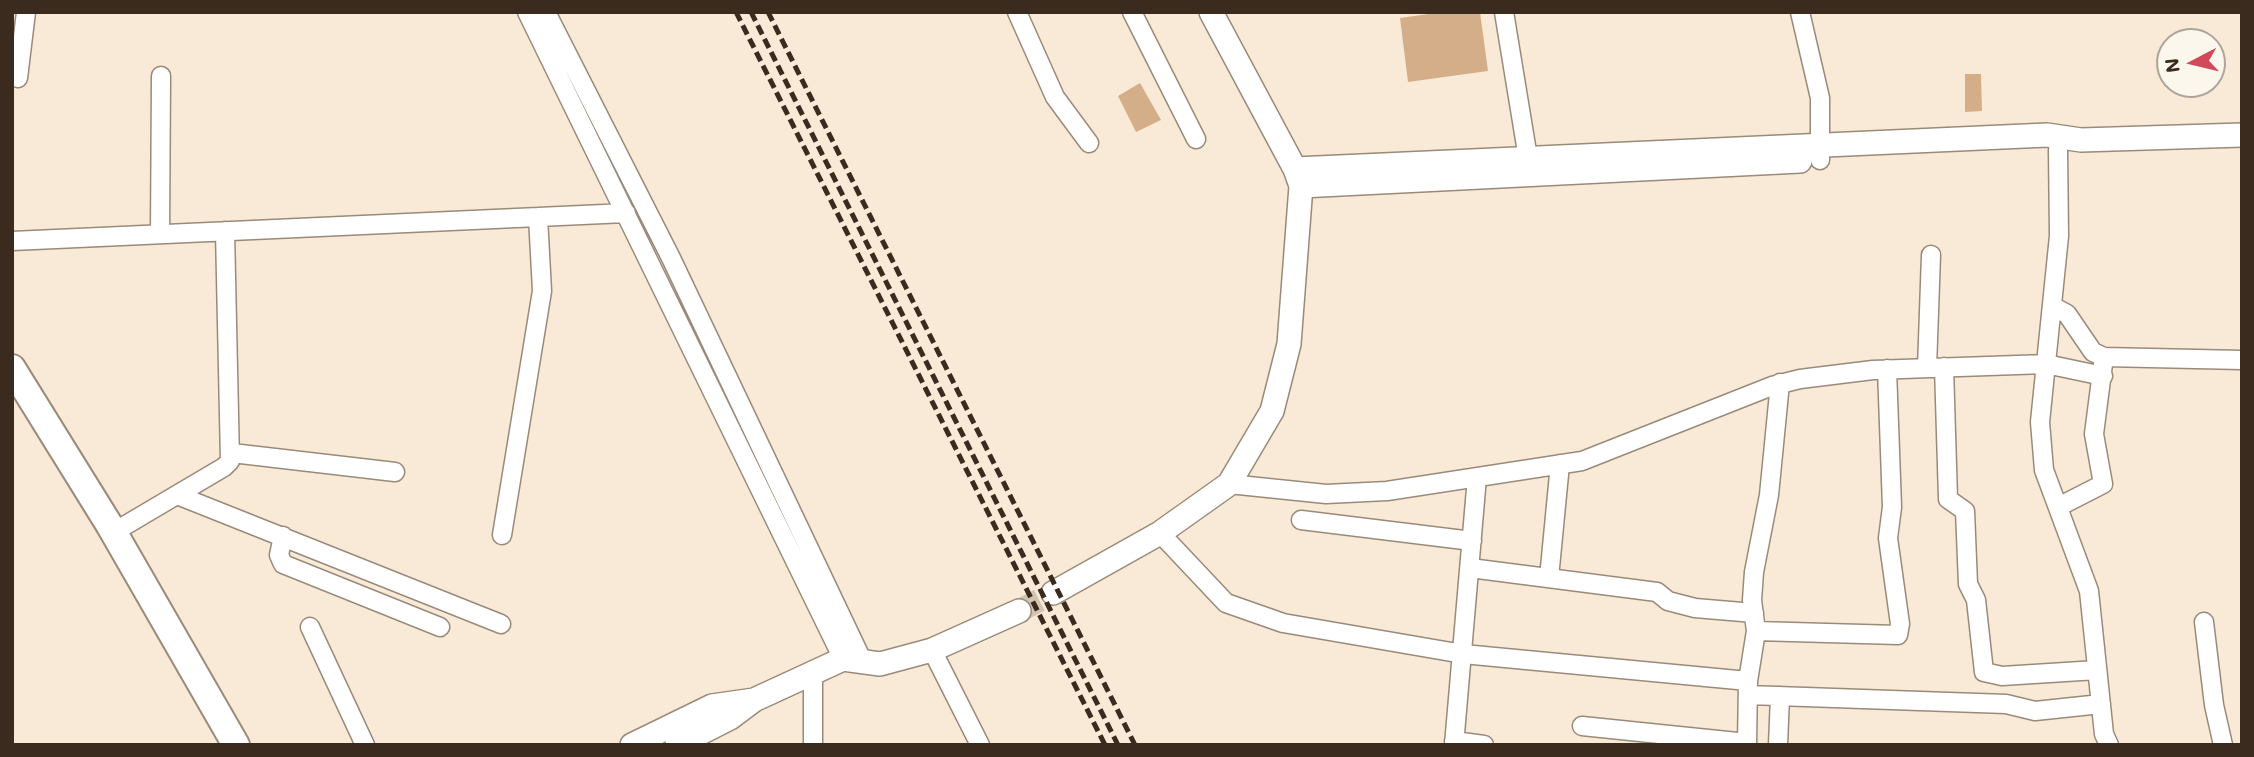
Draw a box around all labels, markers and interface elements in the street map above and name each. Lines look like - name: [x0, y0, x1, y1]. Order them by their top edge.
- north arrow: [2156, 28, 2226, 98]
- text: N: [2158, 57, 2185, 74]

